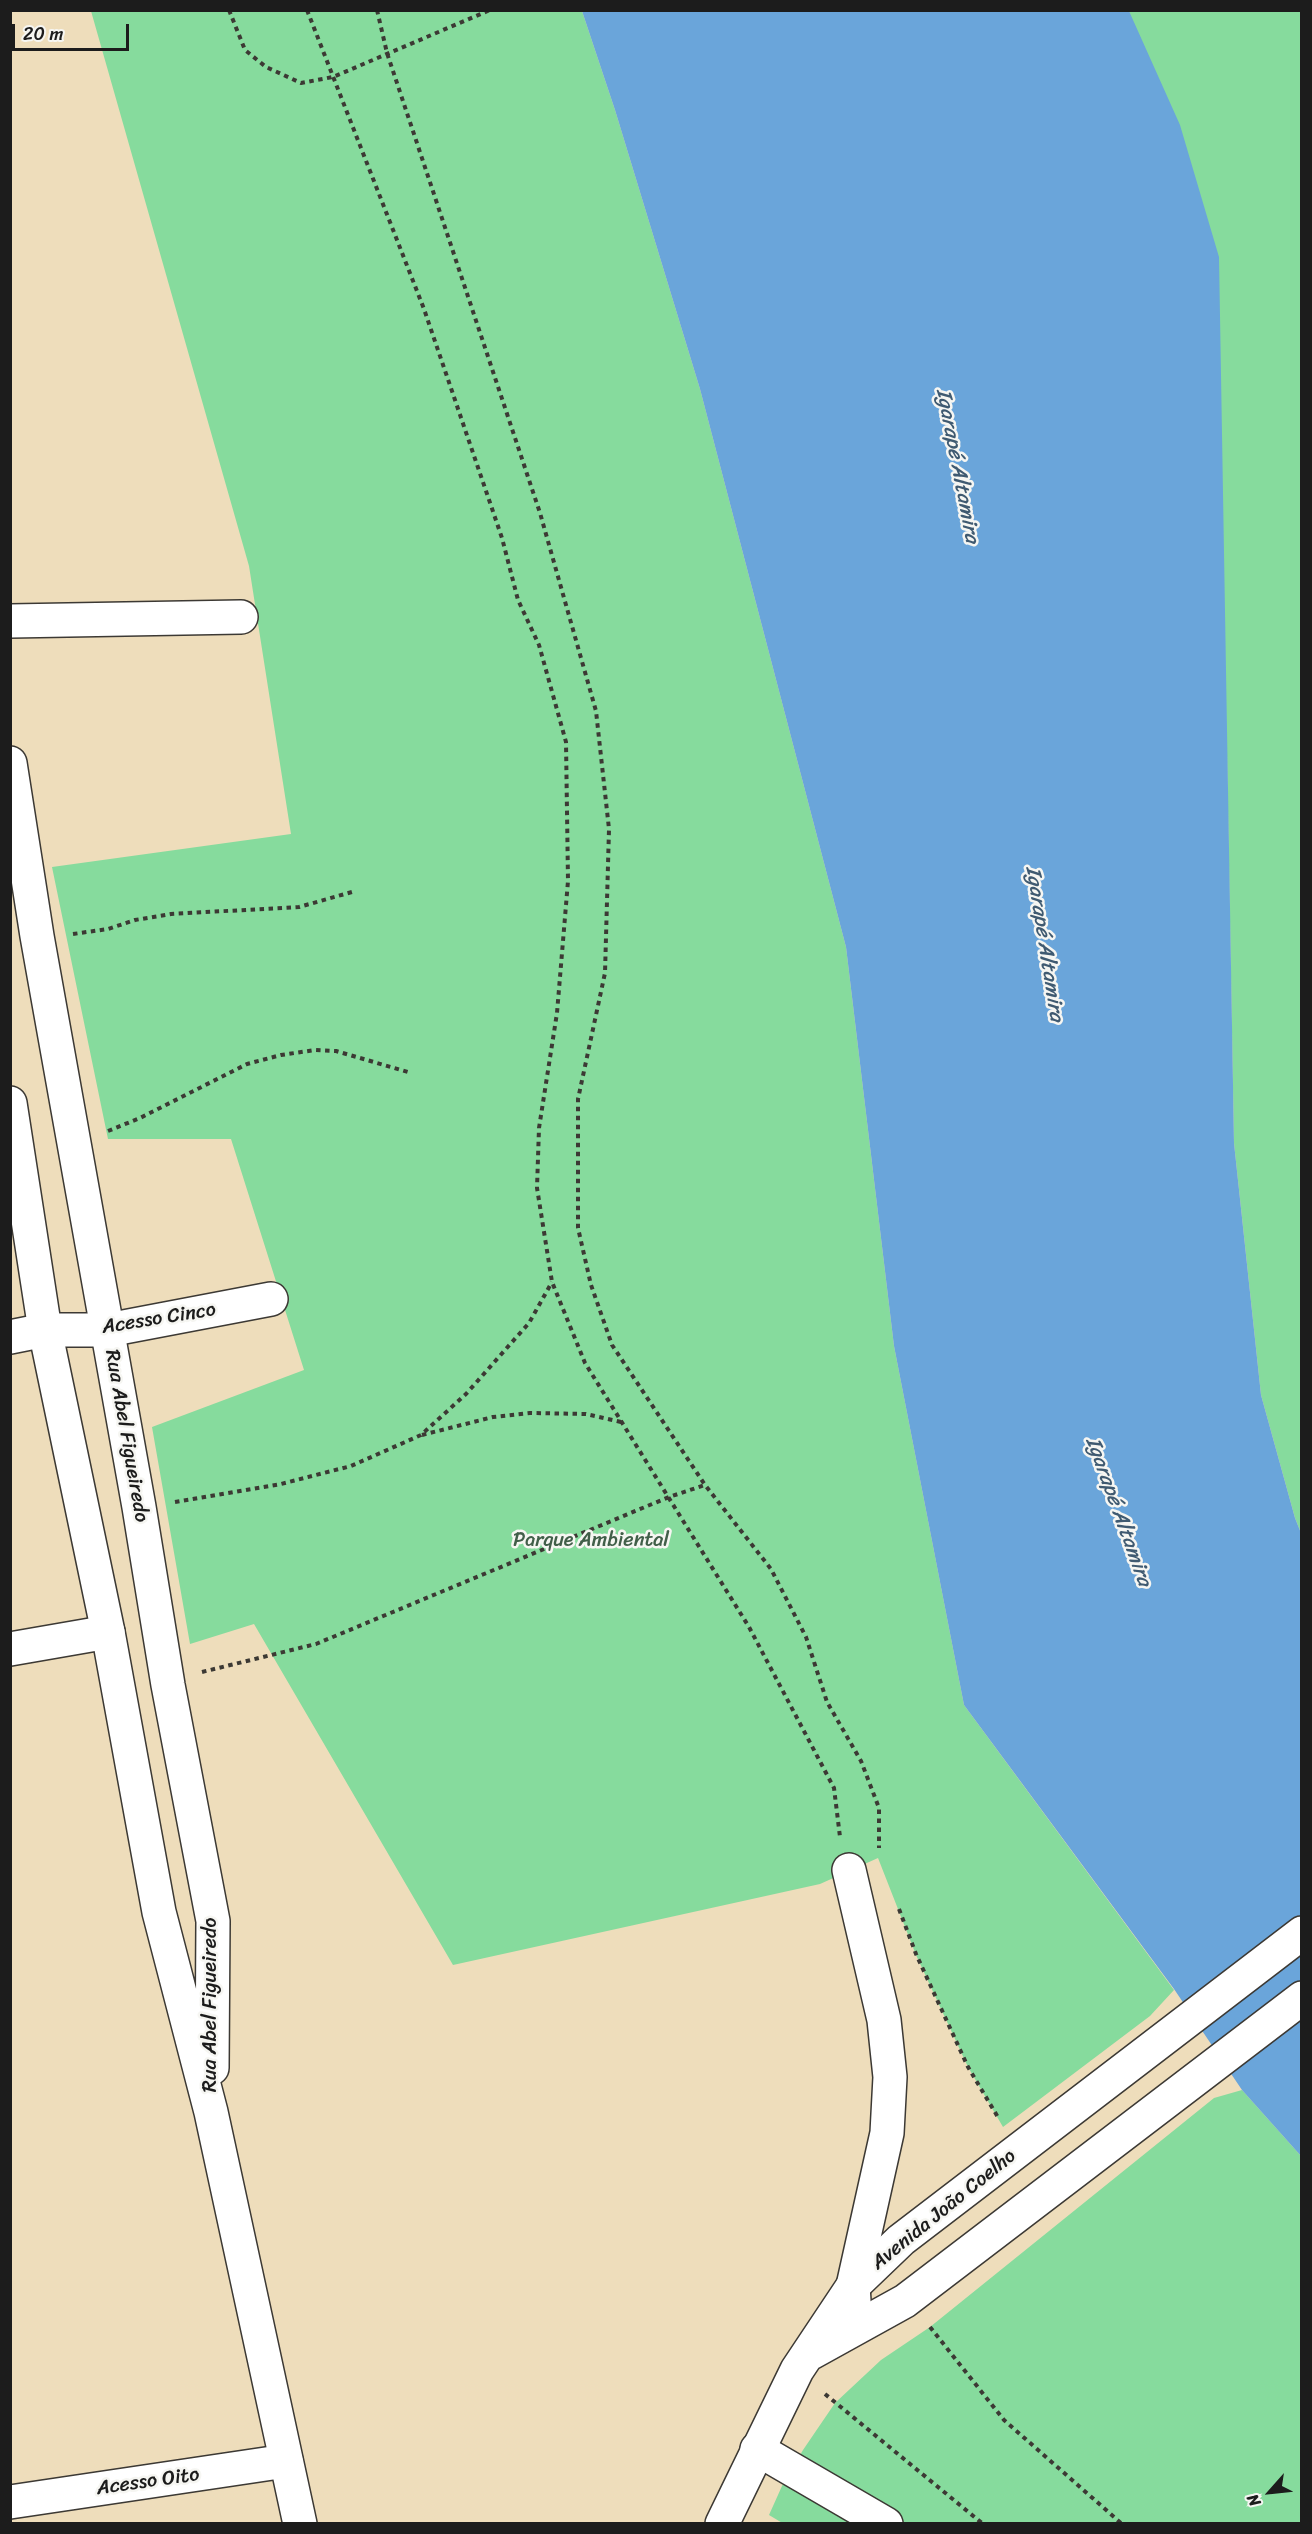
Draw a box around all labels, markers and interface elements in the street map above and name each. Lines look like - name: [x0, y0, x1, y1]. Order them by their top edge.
- scale bar: [15, 12, 132, 50]
- text: 20 m: [23, 18, 63, 50]
- water label: Igarapé Altamira: [930, 387, 984, 545]
- water label: Igarapé Altamira: [1019, 865, 1069, 1023]
- street label: Acesso Cinco: [100, 1298, 218, 1340]
- street label: Rua Abel Figueiredo: [99, 1348, 153, 1524]
- water label: Igarapé Altamira: [1079, 1434, 1157, 1590]
- park label: Parque Ambiental: [513, 1529, 669, 1553]
- street label: Rua Abel Figueiredo: [199, 1918, 223, 2092]
- street label: Avenida João Coelho: [867, 2144, 1021, 2276]
- north arrow: [1240, 2462, 1300, 2522]
- street label: Acesso Oito: [95, 2463, 201, 2501]
- text: N: [1238, 2489, 1269, 2512]

